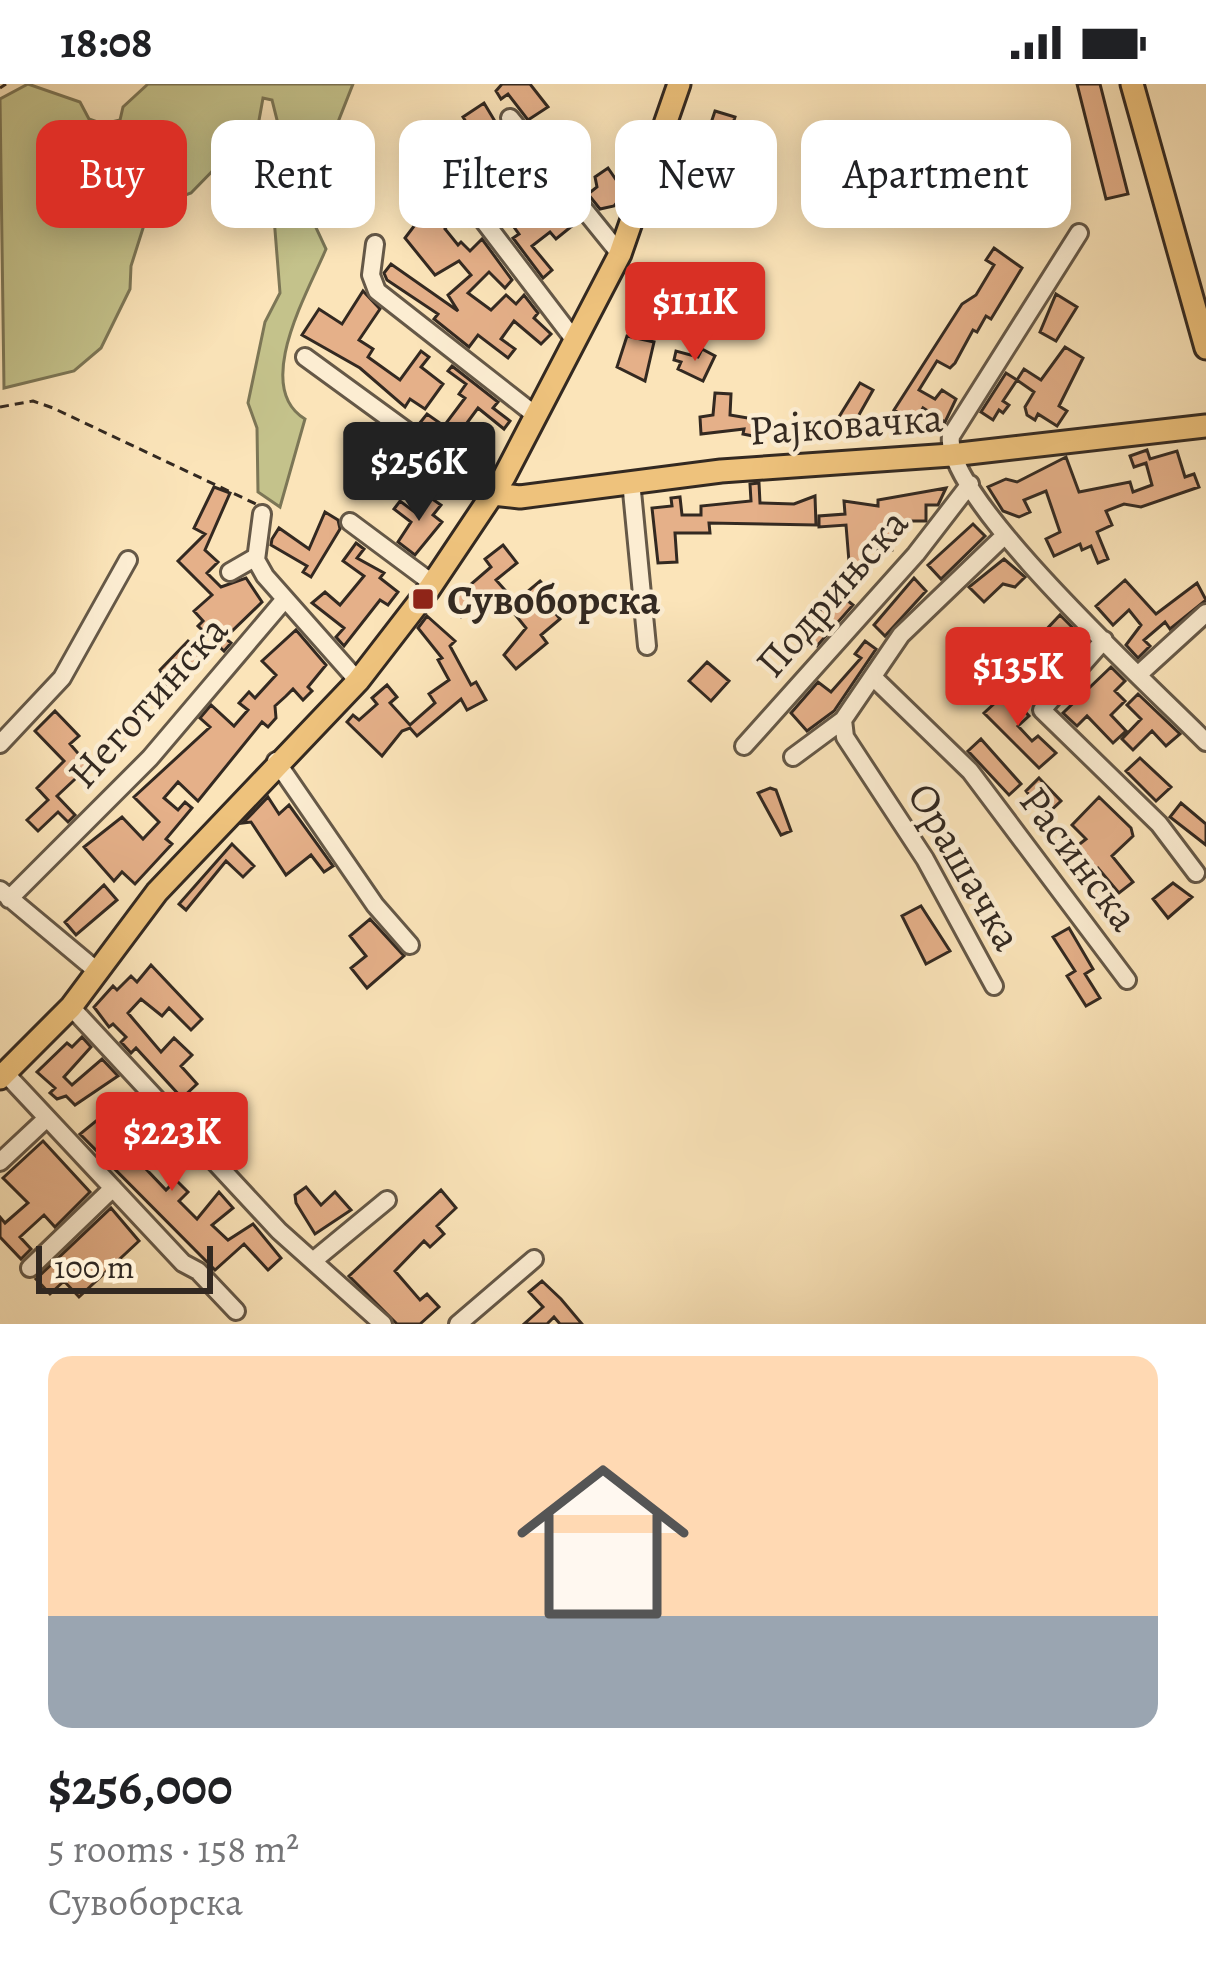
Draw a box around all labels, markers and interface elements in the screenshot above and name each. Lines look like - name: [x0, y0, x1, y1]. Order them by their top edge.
- text: 18:08: [60, 11, 153, 73]
- chip: Buy: [36, 120, 187, 228]
- chip: Rent: [211, 120, 375, 228]
- chip: Filters: [399, 120, 591, 228]
- chip: New: [615, 120, 777, 228]
- chip: Apartment: [801, 120, 1071, 228]
- pin: $111K: [611, 262, 779, 364]
- text: $111K: [652, 274, 738, 327]
- street label: Рајковачка: [747, 388, 945, 459]
- pin: $256K: [335, 422, 503, 524]
- text: $256K: [370, 434, 468, 487]
- street label: Подрињска: [742, 495, 921, 689]
- place label: Сувоборска: [447, 571, 660, 628]
- marker: Сувоборска: [410, 586, 436, 612]
- street label: Неготинска: [54, 602, 241, 800]
- pin: $135K: [934, 627, 1102, 729]
- text: $135K: [972, 639, 1064, 692]
- street label: Орашачка: [895, 772, 1037, 961]
- street label: Расинска: [1006, 774, 1153, 943]
- pin: $223K: [88, 1092, 256, 1194]
- text: $223K: [123, 1104, 221, 1157]
- scale bar: [36, 1240, 213, 1293]
- text: 100 m: [54, 1244, 134, 1289]
- icon: home: [495, 1434, 711, 1650]
- text: $256,000: [48, 1752, 233, 1822]
- text: 5 rooms · 158 m²: [48, 1822, 299, 1875]
- text: Сувоборска: [48, 1875, 243, 1928]

